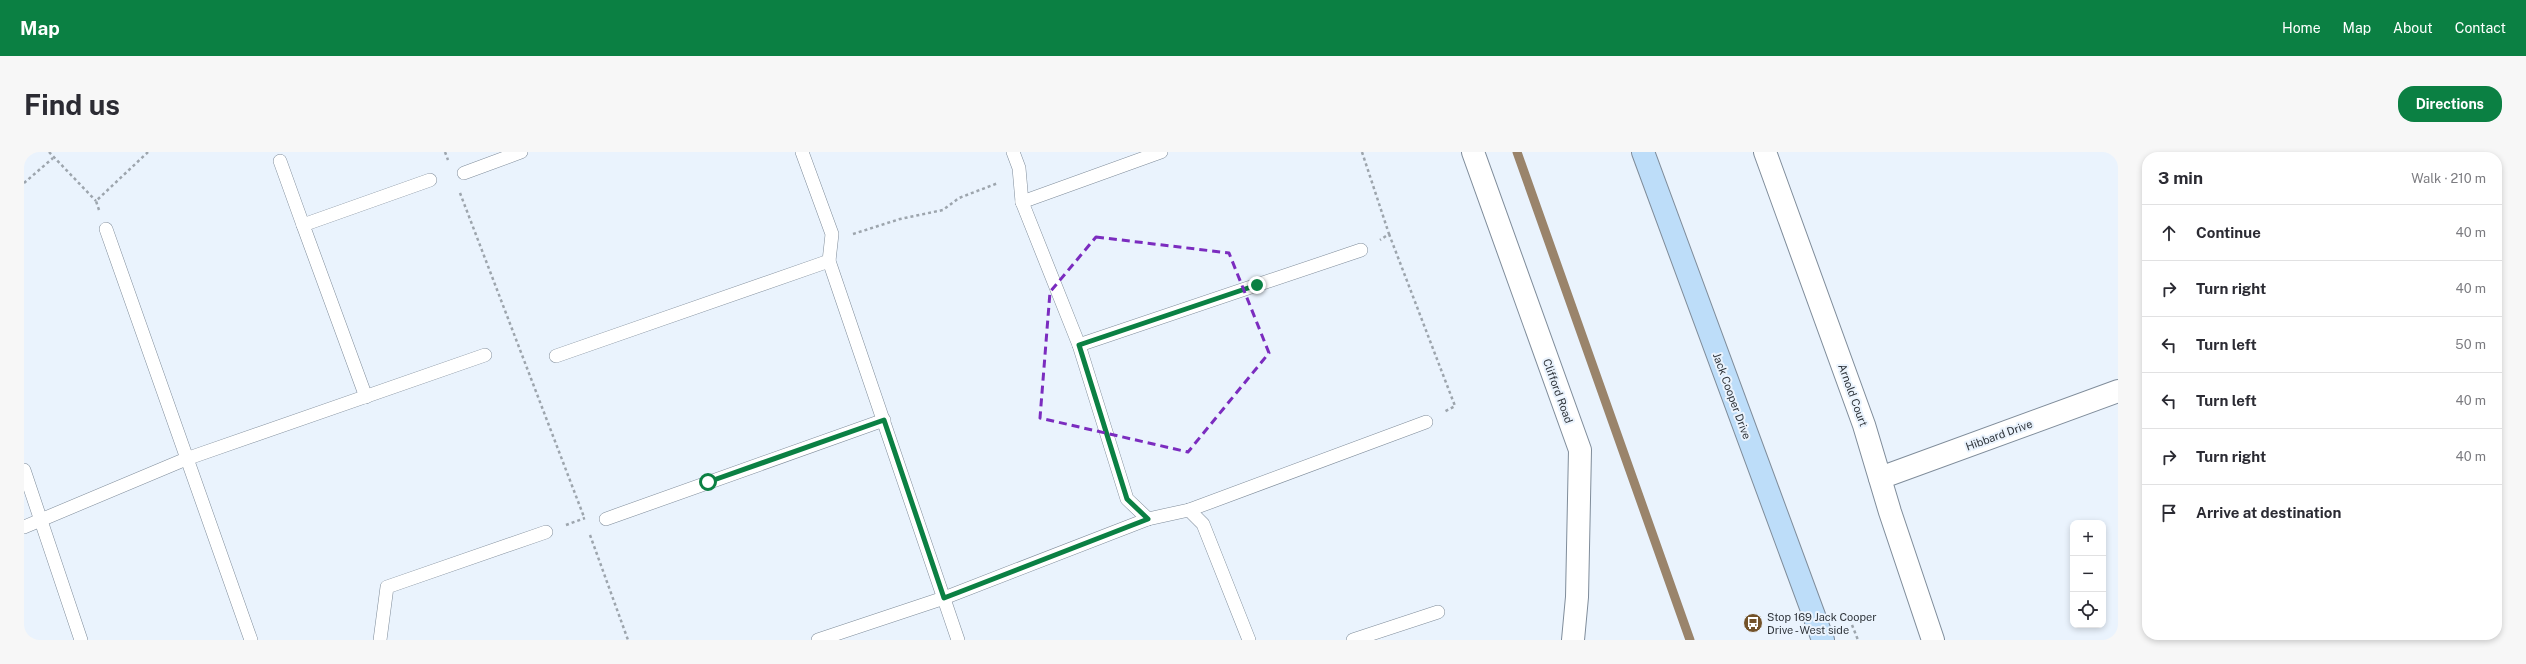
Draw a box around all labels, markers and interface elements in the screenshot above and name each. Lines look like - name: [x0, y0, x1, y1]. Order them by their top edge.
- text: Map: [20, 17, 60, 39]
- text: Home: [2282, 20, 2321, 36]
- text: Map: [2343, 20, 2371, 36]
- text: About: [2393, 20, 2433, 36]
- text: Contact: [2455, 20, 2506, 36]
- button: Directions: [2398, 86, 2502, 122]
- text: Find us: [24, 88, 120, 121]
- text: 3 min: [2158, 168, 2203, 188]
- text: Walk · 210 m: [2411, 171, 2486, 186]
- icon: ahead: [2158, 222, 2180, 244]
- text: Continue: [2196, 224, 2261, 241]
- text: 40 m: [2455, 225, 2486, 240]
- route end: [1248, 276, 1266, 294]
- icon: right: [2158, 278, 2180, 300]
- text: Turn right: [2196, 280, 2266, 297]
- text: 40 m: [2455, 281, 2486, 296]
- icon: left: [2158, 334, 2180, 356]
- text: Turn left: [2196, 336, 2257, 353]
- text: 50 m: [2455, 337, 2486, 352]
- street label: Jack Cooper Drive: [1711, 351, 1753, 441]
- street label: Clifford Road: [1541, 357, 1575, 425]
- street label: Arnold Court: [1836, 362, 1870, 428]
- icon: left: [2158, 390, 2180, 412]
- text: Turn left: [2196, 392, 2257, 409]
- text: 40 m: [2455, 393, 2486, 408]
- street label: Hibbard Drive: [1964, 417, 2034, 453]
- icon: right: [2158, 446, 2180, 468]
- text: Turn right: [2196, 448, 2266, 465]
- text: 40 m: [2455, 449, 2486, 464]
- route start: [699, 473, 717, 491]
- icon: arrive: [2158, 502, 2180, 524]
- text: Arrive at destination: [2196, 504, 2341, 521]
- map controls: [2070, 520, 2106, 628]
- button: +: [2070, 520, 2106, 556]
- button: −: [2070, 556, 2106, 592]
- button: locate: [2070, 592, 2106, 628]
- place label: Stop 169 Jack Cooper Drive - West side: [1767, 611, 1877, 636]
- bus stop icon: Stop 169 Jack Cooper Drive - West side: [1742, 612, 1764, 634]

